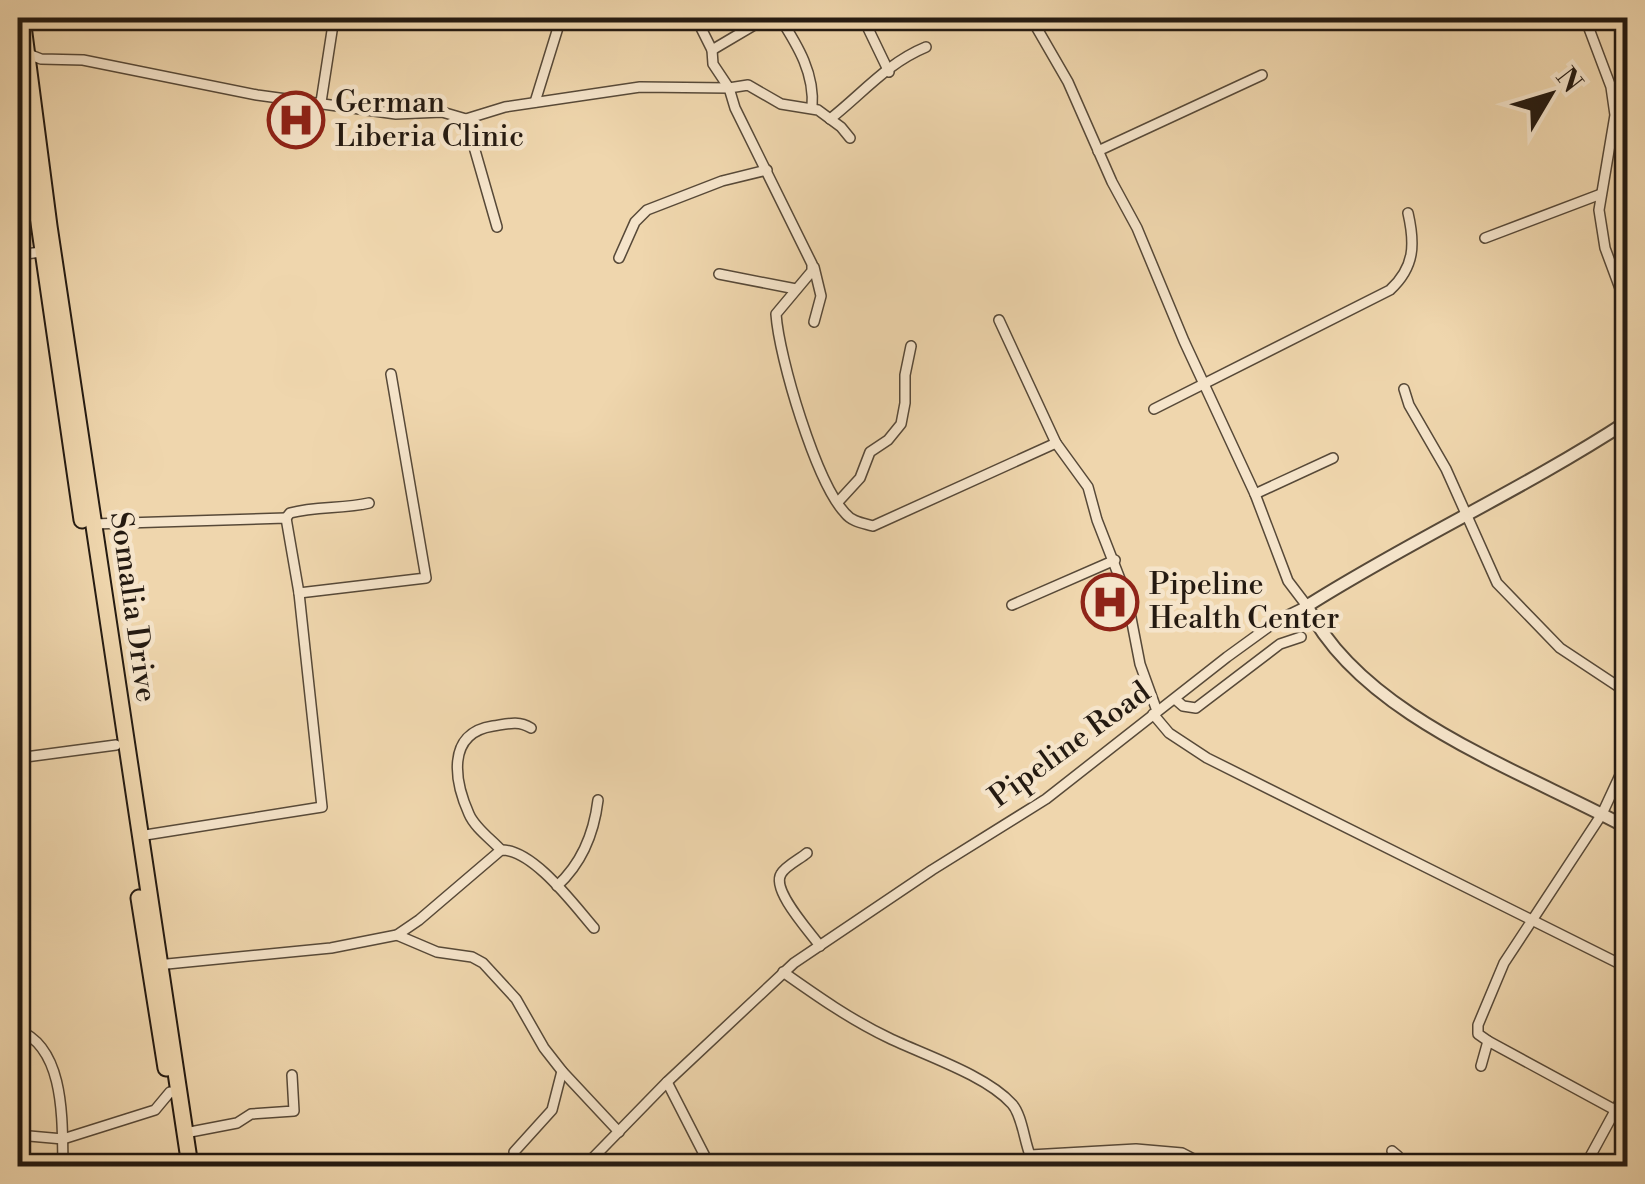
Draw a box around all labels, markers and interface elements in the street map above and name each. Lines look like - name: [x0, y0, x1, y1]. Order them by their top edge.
- north arrow: [1500, 45, 1600, 145]
- text: N: [1548, 61, 1589, 100]
- place label: German Liberia Clinic: [335, 84, 524, 156]
- hospital icon: German Liberia Clinic: [266, 90, 326, 150]
- street label: Somalia Drive: [101, 509, 165, 705]
- place label: Pipeline Health Center: [1149, 566, 1339, 638]
- hospital icon: Pipeline Health Center: [1080, 572, 1140, 632]
- street label: Pipeline Road: [982, 674, 1158, 816]

